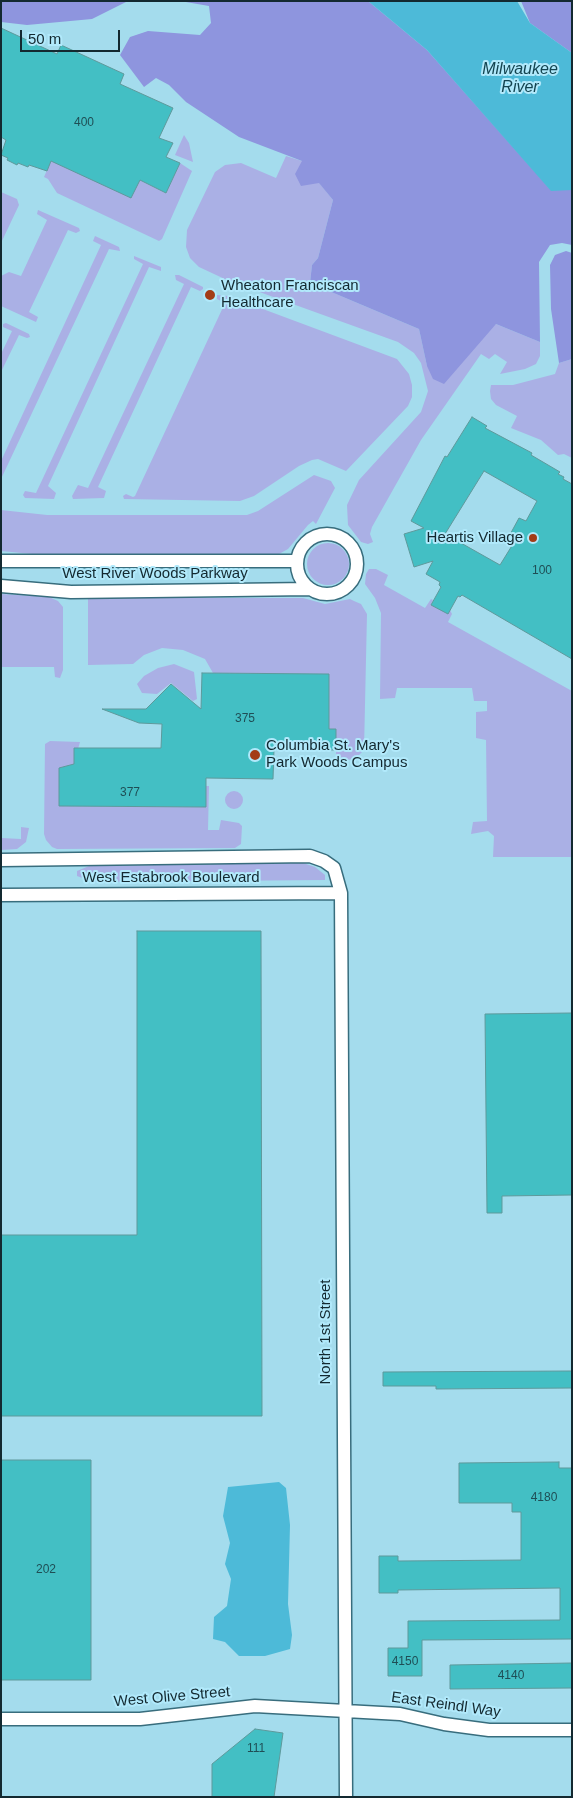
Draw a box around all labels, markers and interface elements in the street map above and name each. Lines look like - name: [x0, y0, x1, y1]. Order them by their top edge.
- scale bar: [22, 20, 122, 52]
- text: 50 m: [28, 30, 61, 47]
- water label: Milwaukee River: [482, 60, 558, 98]
- house number: 400: [74, 116, 94, 130]
- place label: Wheaton Franciscan Healthcare: [221, 277, 359, 312]
- marker: Wheaton Franciscan Healthcare: [203, 288, 217, 302]
- place label: Heartis Village: [427, 529, 523, 547]
- marker: Heartis Village: [527, 532, 539, 544]
- house number: 100: [532, 564, 552, 578]
- street label: West River Woods Parkway: [62, 565, 248, 583]
- house number: 375: [235, 712, 255, 726]
- place label: Columbia St. Mary's Park Woods Campus: [266, 737, 407, 772]
- marker: Columbia St. Mary's Park Woods Campus: [248, 748, 262, 762]
- house number: 377: [120, 786, 140, 800]
- street label: West Estabrook Boulevard: [82, 869, 260, 887]
- street label: North 1st Street: [317, 1279, 335, 1385]
- house number: 4180: [531, 1491, 557, 1505]
- house number: 202: [36, 1563, 56, 1577]
- house number: 4150: [392, 1655, 418, 1669]
- house number: 4140: [498, 1669, 524, 1683]
- street label: West Olive Street: [113, 1683, 231, 1711]
- street label: East Reindl Way: [390, 1688, 502, 1722]
- house number: 111: [247, 1742, 265, 1756]

